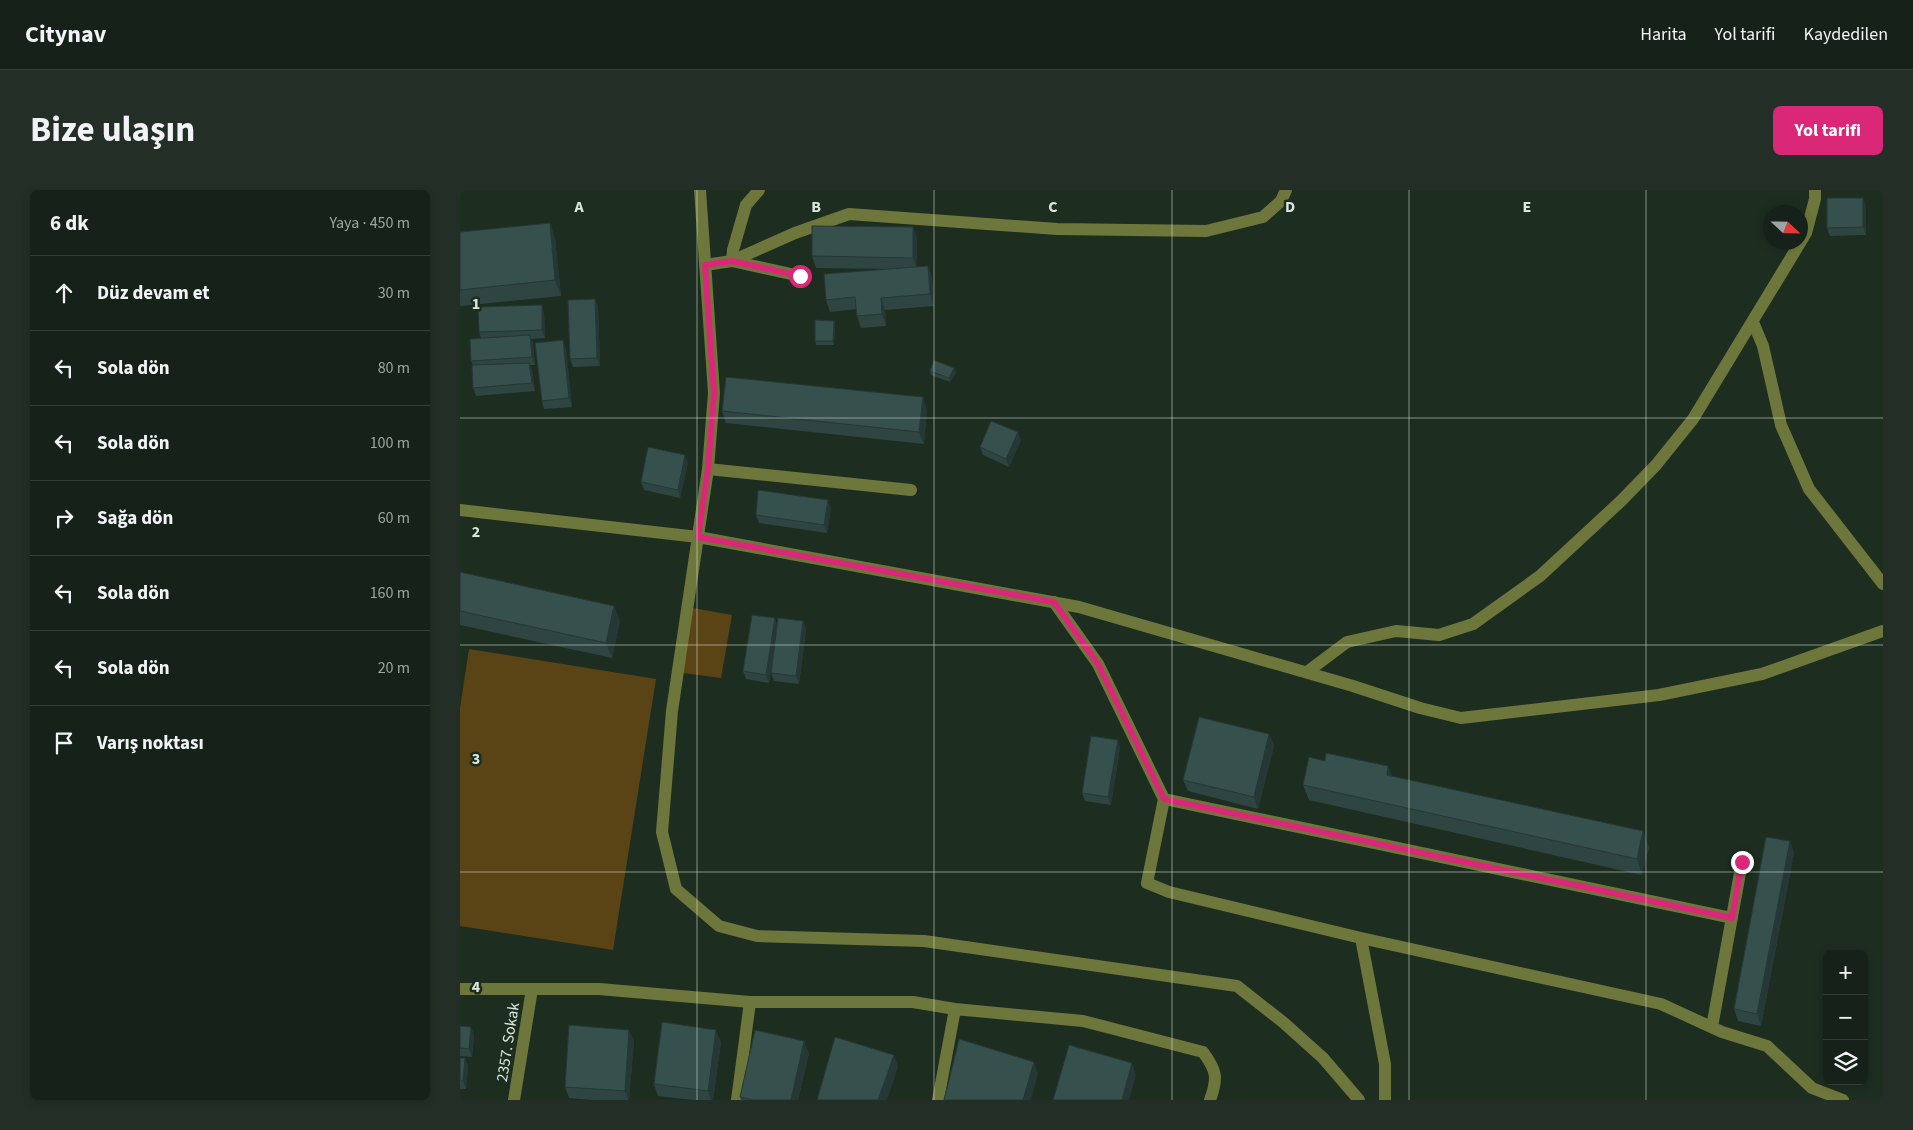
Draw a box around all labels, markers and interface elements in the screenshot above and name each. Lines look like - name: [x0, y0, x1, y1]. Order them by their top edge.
- text: Citynav: [25, 17, 106, 52]
- text: Harita: [1640, 22, 1687, 47]
- text: Yol tarifi: [1715, 22, 1775, 47]
- text: Kaydedilen: [1803, 22, 1888, 47]
- text: Bize ulaşın: [30, 105, 195, 155]
- button: Yol tarifi: [1773, 106, 1883, 155]
- text: A: [573, 196, 584, 218]
- text: B: [811, 196, 821, 218]
- text: C: [1048, 196, 1058, 218]
- text: D: [1285, 196, 1295, 218]
- text: E: [1523, 196, 1531, 218]
- north arrow: [1763, 205, 1808, 250]
- text: 6 dk: [50, 208, 89, 238]
- text: Yaya · 450 m: [329, 212, 410, 234]
- route start: [789, 265, 812, 288]
- icon: ahead: [50, 279, 78, 307]
- text: Düz devam et: [97, 280, 210, 307]
- text: 30 m: [378, 282, 410, 304]
- text: 1: [472, 293, 480, 315]
- icon: left: [50, 354, 78, 382]
- text: Sola dön: [97, 355, 170, 382]
- text: 80 m: [378, 357, 410, 379]
- icon: left: [50, 429, 78, 457]
- text: Sola dön: [97, 430, 170, 457]
- text: 100 m: [370, 432, 410, 454]
- icon: right: [50, 504, 78, 532]
- text: Sağa dön: [97, 505, 173, 532]
- text: 60 m: [378, 507, 410, 529]
- text: 2: [472, 521, 480, 543]
- icon: left: [50, 579, 78, 607]
- text: Sola dön: [97, 580, 170, 607]
- text: 160 m: [370, 582, 410, 604]
- icon: left: [50, 654, 78, 682]
- text: Sola dön: [97, 655, 170, 682]
- text: 20 m: [378, 657, 410, 679]
- icon: arrive: [50, 729, 78, 757]
- text: Varış noktası: [97, 730, 204, 757]
- text: 3: [472, 748, 480, 770]
- route end: [1731, 851, 1754, 874]
- map controls: [1823, 950, 1868, 1085]
- button: +: [1823, 950, 1868, 995]
- text: 4: [472, 976, 481, 998]
- button: −: [1823, 995, 1868, 1040]
- street label: 2357. Sokak: [491, 1001, 525, 1083]
- button: layers: [1823, 1040, 1868, 1085]

